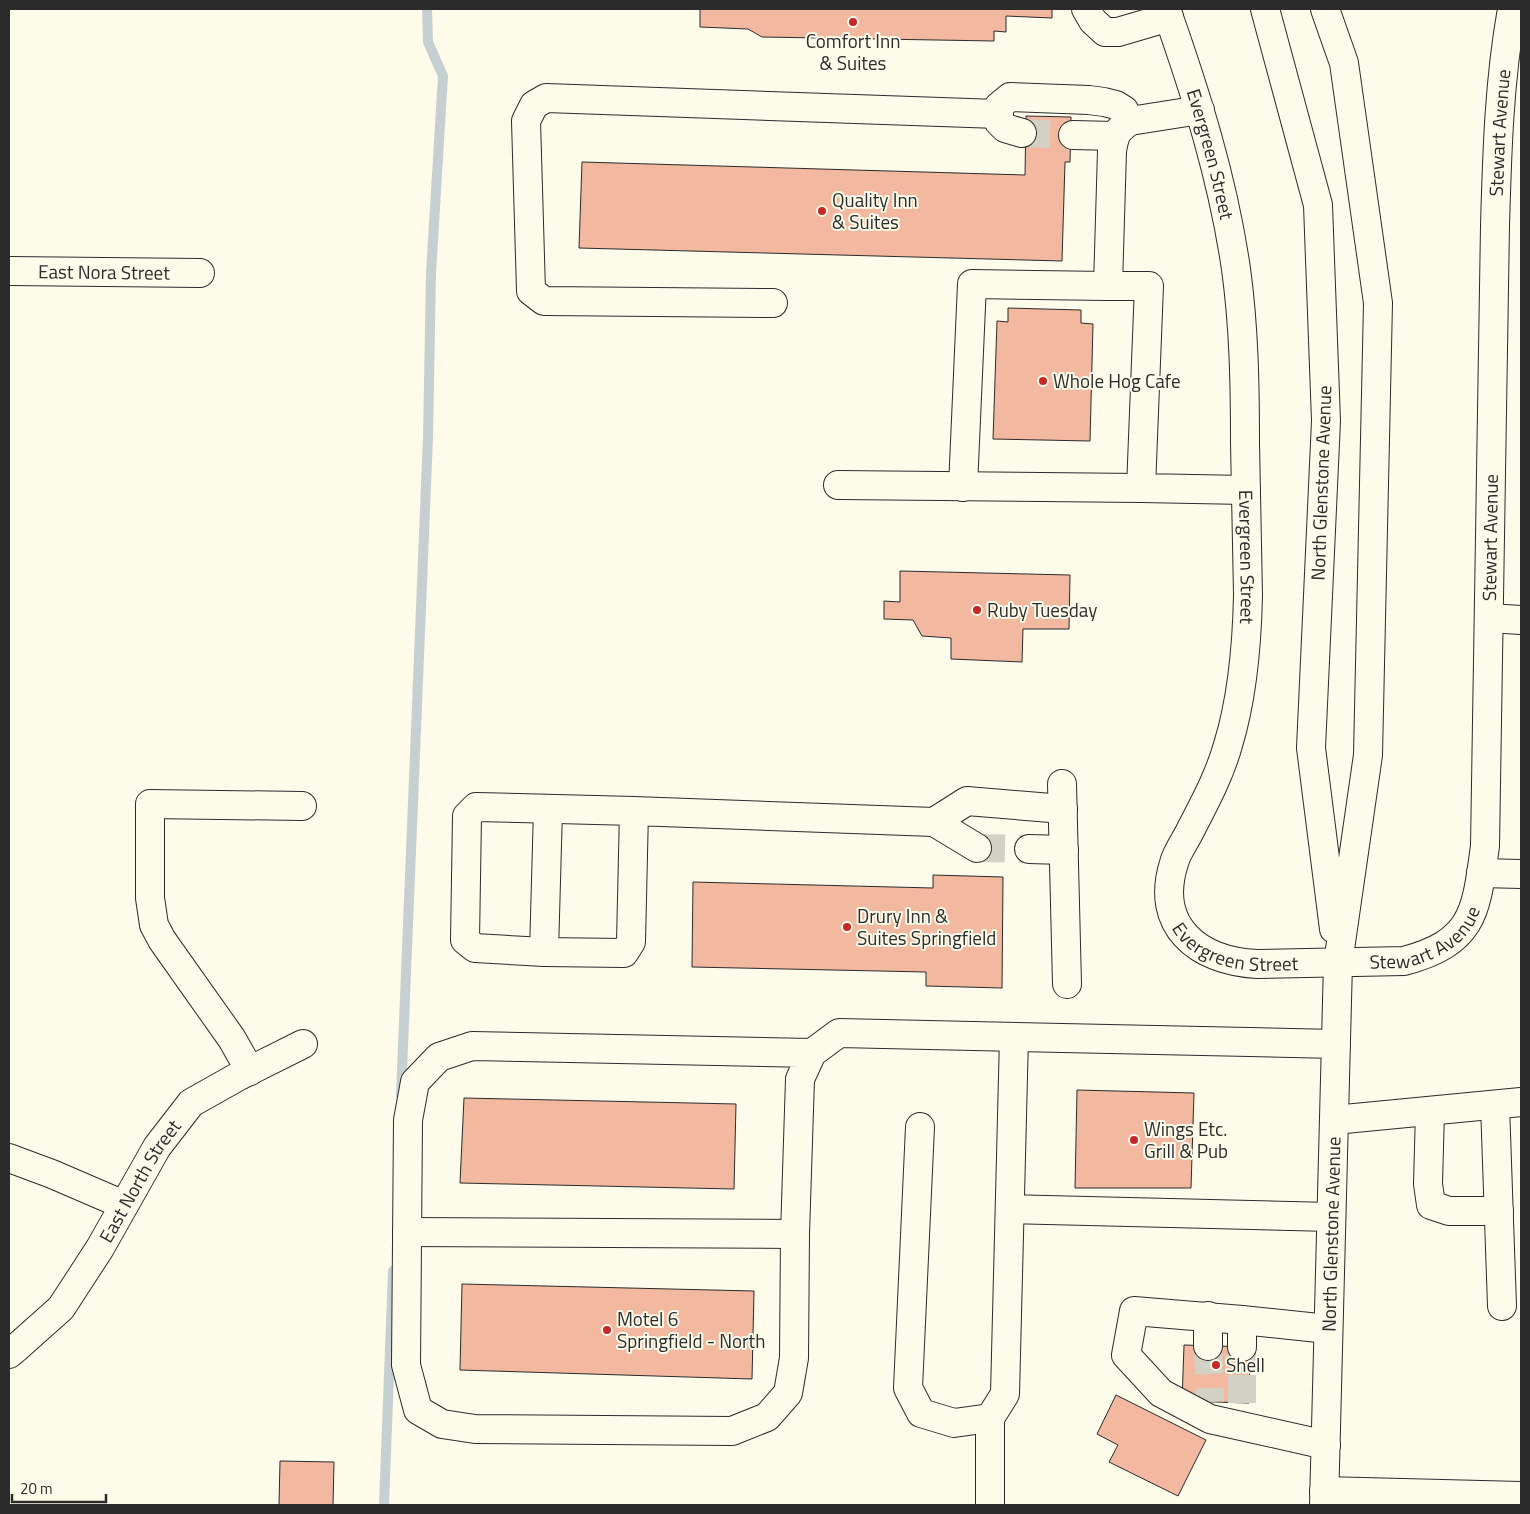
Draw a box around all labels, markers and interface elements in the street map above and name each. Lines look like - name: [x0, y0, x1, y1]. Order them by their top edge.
- marker: Comfort Inn & Suites: [847, 16, 859, 28]
- place label: Comfort Inn & Suites: [806, 26, 900, 77]
- street label: Stewart Avenue: [1481, 68, 1517, 197]
- street label: Evergreen Street: [1180, 85, 1242, 222]
- place label: Quality Inn & Suites: [832, 185, 918, 236]
- marker: Quality Inn & Suites: [816, 205, 828, 217]
- street label: East Nora Street: [38, 256, 170, 287]
- place label: Whole Hog Cafe: [1053, 366, 1181, 395]
- marker: Whole Hog Cafe: [1037, 375, 1049, 387]
- street label: North Glenstone Avenue: [1303, 385, 1338, 581]
- street label: Stewart Avenue: [1474, 474, 1505, 601]
- street label: Evergreen Street: [1232, 489, 1263, 625]
- place label: Ruby Tuesday: [987, 595, 1097, 624]
- marker: Ruby Tuesday: [971, 604, 983, 616]
- place label: Drury Inn & Suites Springfield: [857, 901, 996, 952]
- street label: Stewart Avenue: [1369, 902, 1487, 976]
- street label: Evergreen Street: [1165, 916, 1299, 978]
- marker: Drury Inn & Suites Springfield: [841, 921, 853, 933]
- street label: East North Street: [91, 1113, 188, 1248]
- place label: Wings Etc. Grill & Pub: [1144, 1114, 1228, 1165]
- marker: Wings Etc. Grill & Pub: [1128, 1134, 1140, 1146]
- street label: North Glenstone Avenue: [1313, 1136, 1348, 1332]
- place label: Motel 6 Springfield - North: [617, 1304, 765, 1355]
- marker: Motel 6 Springfield - North: [601, 1324, 613, 1336]
- place label: Shell: [1226, 1350, 1265, 1379]
- marker: Shell: [1210, 1359, 1222, 1371]
- scale bar: [12, 1472, 106, 1504]
- text: 20 m: [20, 1477, 53, 1500]

